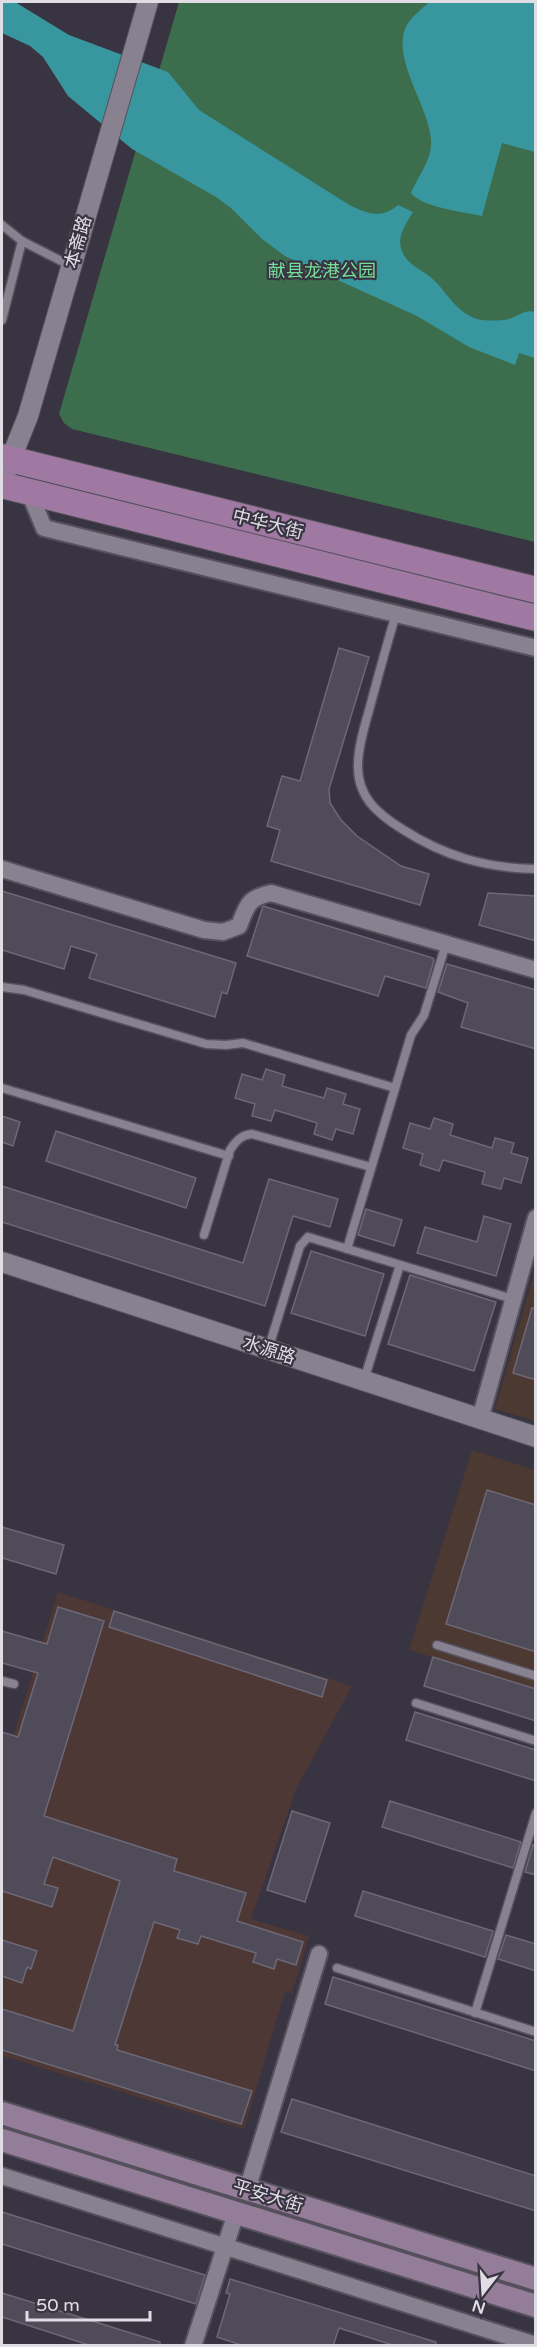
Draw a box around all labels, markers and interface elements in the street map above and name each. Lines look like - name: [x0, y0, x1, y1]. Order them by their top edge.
- street label: 本斋路: [60, 213, 96, 271]
- park label: 献县龙港公园: [268, 260, 376, 282]
- street label: 中华大街: [230, 505, 306, 543]
- street label: 水源路: [240, 1331, 298, 1369]
- street label: 平安大街: [230, 2175, 306, 2217]
- north arrow: [453, 2263, 513, 2323]
- scale bar: [27, 2284, 150, 2322]
- text: 50 m: [36, 2294, 80, 2316]
- text: N: [470, 2295, 488, 2318]

